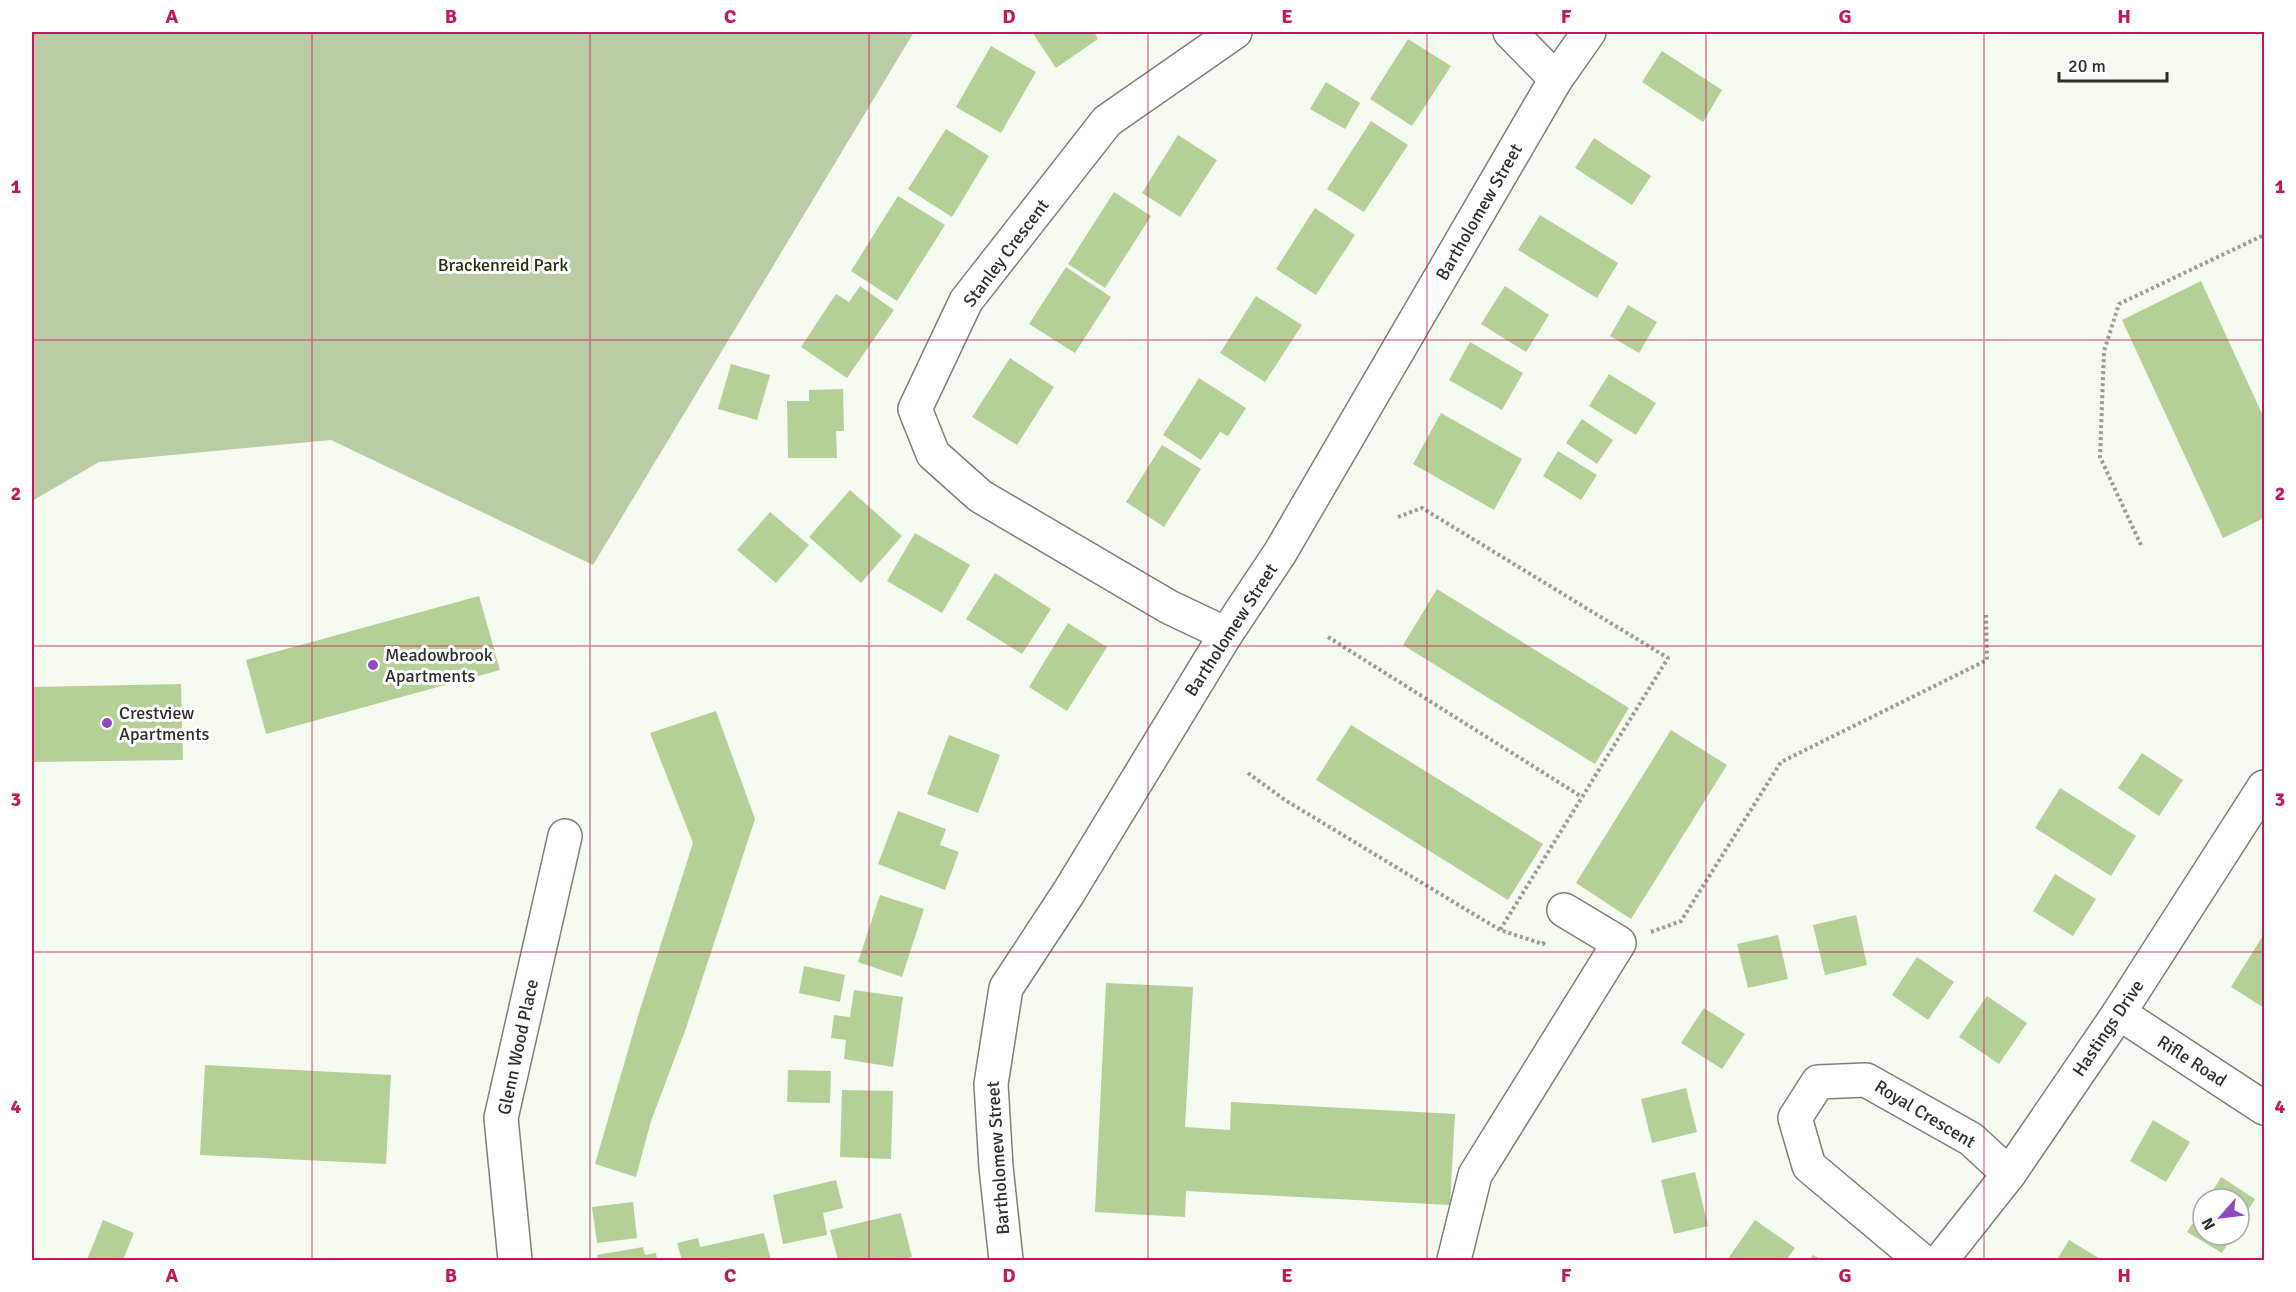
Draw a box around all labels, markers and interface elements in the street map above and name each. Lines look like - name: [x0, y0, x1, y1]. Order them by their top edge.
- text: A: [166, 4, 179, 29]
- text: B: [445, 4, 457, 29]
- text: C: [724, 4, 736, 29]
- text: D: [1002, 4, 1016, 29]
- text: E: [1281, 4, 1293, 29]
- text: F: [1561, 4, 1572, 29]
- text: G: [1838, 4, 1852, 29]
- text: H: [2117, 4, 2131, 29]
- scale bar: [2059, 45, 2167, 83]
- text: 20 m: [2068, 55, 2106, 77]
- street label: Bartholomew Street: [1431, 140, 1527, 284]
- text: 1: [11, 174, 22, 199]
- text: 1: [2275, 174, 2286, 199]
- street label: Stanley Crescent: [958, 195, 1054, 311]
- park label: Brackenreid Park: [438, 254, 568, 276]
- text: 2: [11, 481, 21, 506]
- text: 2: [2275, 481, 2285, 506]
- street label: Bartholomew Street: [1180, 559, 1282, 701]
- place label: Meadowbrook Apartments: [385, 644, 493, 687]
- marker: Meadowbrook Apartments: [366, 658, 380, 672]
- place label: Crestview Apartments: [119, 702, 209, 745]
- marker: Crestview Apartments: [100, 716, 114, 730]
- text: 3: [11, 787, 21, 812]
- text: 3: [2275, 787, 2285, 812]
- street label: Hastings Drive: [2068, 975, 2148, 1081]
- street label: Glenn Wood Place: [493, 977, 543, 1117]
- street label: Rifle Road: [2153, 1031, 2231, 1091]
- street label: Royal Crescent: [1871, 1075, 1979, 1153]
- street label: Bartholomew Street: [982, 1080, 1014, 1236]
- text: 4: [11, 1094, 22, 1119]
- text: 4: [2275, 1094, 2286, 1119]
- north arrow: [2191, 1187, 2251, 1247]
- text: N: [2197, 1214, 2220, 1233]
- text: A: [166, 1263, 179, 1288]
- text: B: [445, 1263, 457, 1288]
- text: C: [724, 1263, 736, 1288]
- text: D: [1002, 1263, 1016, 1288]
- text: E: [1281, 1263, 1293, 1288]
- text: F: [1561, 1263, 1572, 1288]
- text: G: [1838, 1263, 1852, 1288]
- text: H: [2117, 1263, 2131, 1288]

